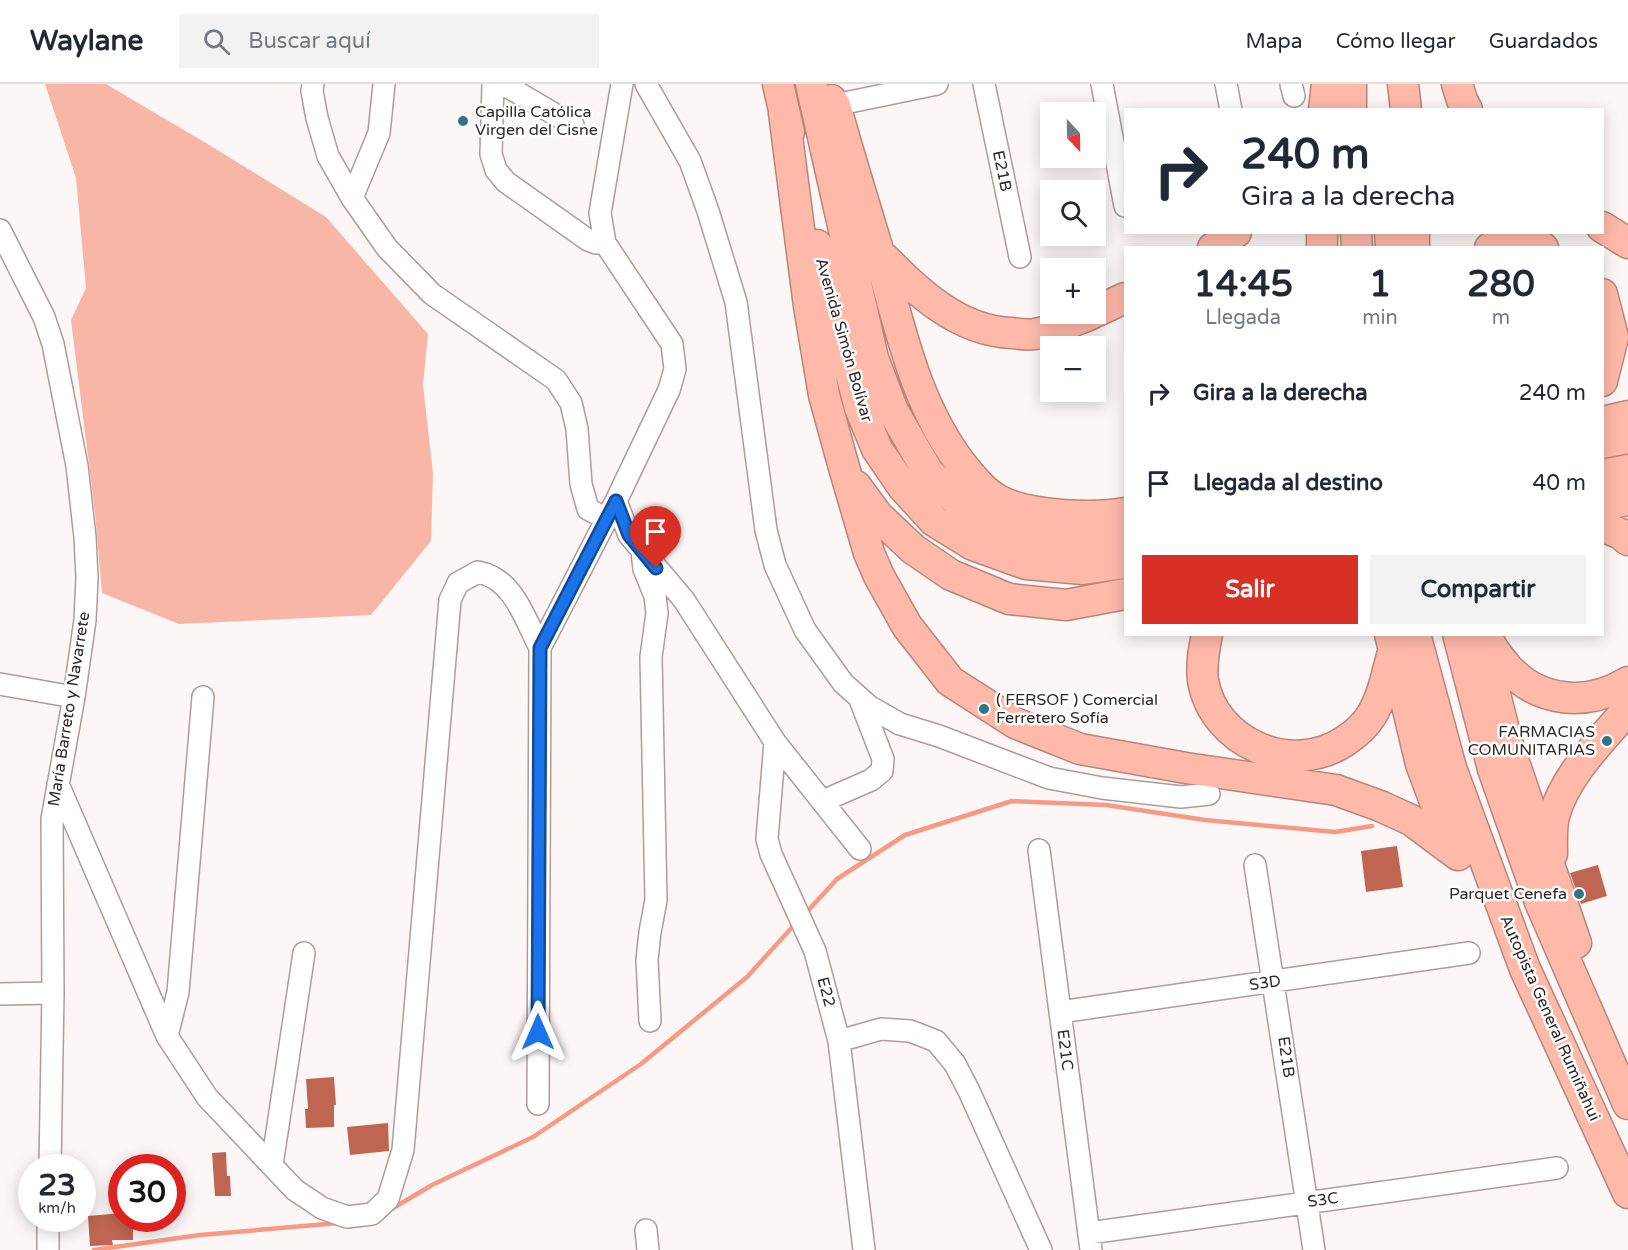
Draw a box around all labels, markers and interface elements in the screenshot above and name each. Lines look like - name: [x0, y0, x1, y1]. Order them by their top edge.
- search box: [179, 14, 599, 68]
- text: Waylane: [30, 24, 143, 58]
- icon: search: [200, 25, 233, 58]
- text: Buscar aquí: [248, 28, 371, 54]
- text: Mapa: [1245, 29, 1303, 54]
- text: Cómo llegar: [1336, 29, 1456, 54]
- text: Guardados: [1489, 29, 1598, 54]
- place label: Capilla Católica Virgen del Cisne: [475, 102, 598, 140]
- north arrow: [1040, 102, 1106, 168]
- map controls: [1040, 102, 1106, 402]
- marker: Capilla Católica Virgen del Cisne: [456, 114, 470, 128]
- text: 240 m: [1241, 129, 1370, 180]
- icon: right: [1142, 132, 1220, 210]
- street label: E21B: [988, 149, 1016, 193]
- button: search: [1040, 180, 1106, 246]
- text: Gira a la derecha: [1241, 180, 1455, 213]
- street label: Avenida Simón Bolívar: [811, 256, 877, 425]
- button: +: [1040, 258, 1106, 324]
- text: 14:45: [1193, 263, 1293, 306]
- text: 1: [1369, 263, 1391, 306]
- text: 280: [1467, 263, 1535, 306]
- text: Llegada: [1205, 306, 1281, 330]
- text: min: [1362, 306, 1398, 330]
- text: m: [1492, 306, 1510, 330]
- button: −: [1040, 336, 1106, 402]
- icon: right: [1142, 377, 1175, 410]
- text: Gira a la derecha: [1193, 380, 1368, 406]
- text: 240 m: [1519, 380, 1586, 406]
- icon: arrive: [1142, 467, 1175, 500]
- text: Llegada al destino: [1193, 470, 1383, 496]
- text: 40 m: [1532, 470, 1586, 496]
- pin: [630, 506, 681, 568]
- icon: arrive: [639, 515, 672, 548]
- button: Salir: [1142, 555, 1358, 624]
- button: Compartir: [1370, 555, 1586, 624]
- street label: María Barreto y Navarrete: [44, 610, 94, 808]
- place label: ( FERSOF ) Comercial Ferretero Sofía: [996, 690, 1158, 728]
- marker: ( FERSOF ) Comercial Ferretero Sofía: [977, 702, 991, 716]
- place label: FARMACIAS COMUNITARIAS: [1468, 722, 1595, 760]
- marker: FARMACIAS COMUNITARIAS: [1600, 734, 1614, 748]
- place label: Parquet Cenefa: [1449, 884, 1567, 904]
- marker: Parquet Cenefa: [1572, 887, 1586, 901]
- street label: Autopista General Rumiñahui: [1495, 912, 1605, 1124]
- street label: S3D: [1248, 971, 1282, 995]
- street label: E22: [812, 975, 840, 1009]
- position arrow: [506, 1000, 570, 1064]
- street label: E21C: [1053, 1028, 1077, 1072]
- street label: E21B: [1273, 1035, 1299, 1079]
- speed limit sign: 30: [108, 1154, 186, 1232]
- text: 23: [38, 1167, 76, 1204]
- street label: S3C: [1306, 1188, 1340, 1212]
- text: km/h: [38, 1199, 76, 1217]

